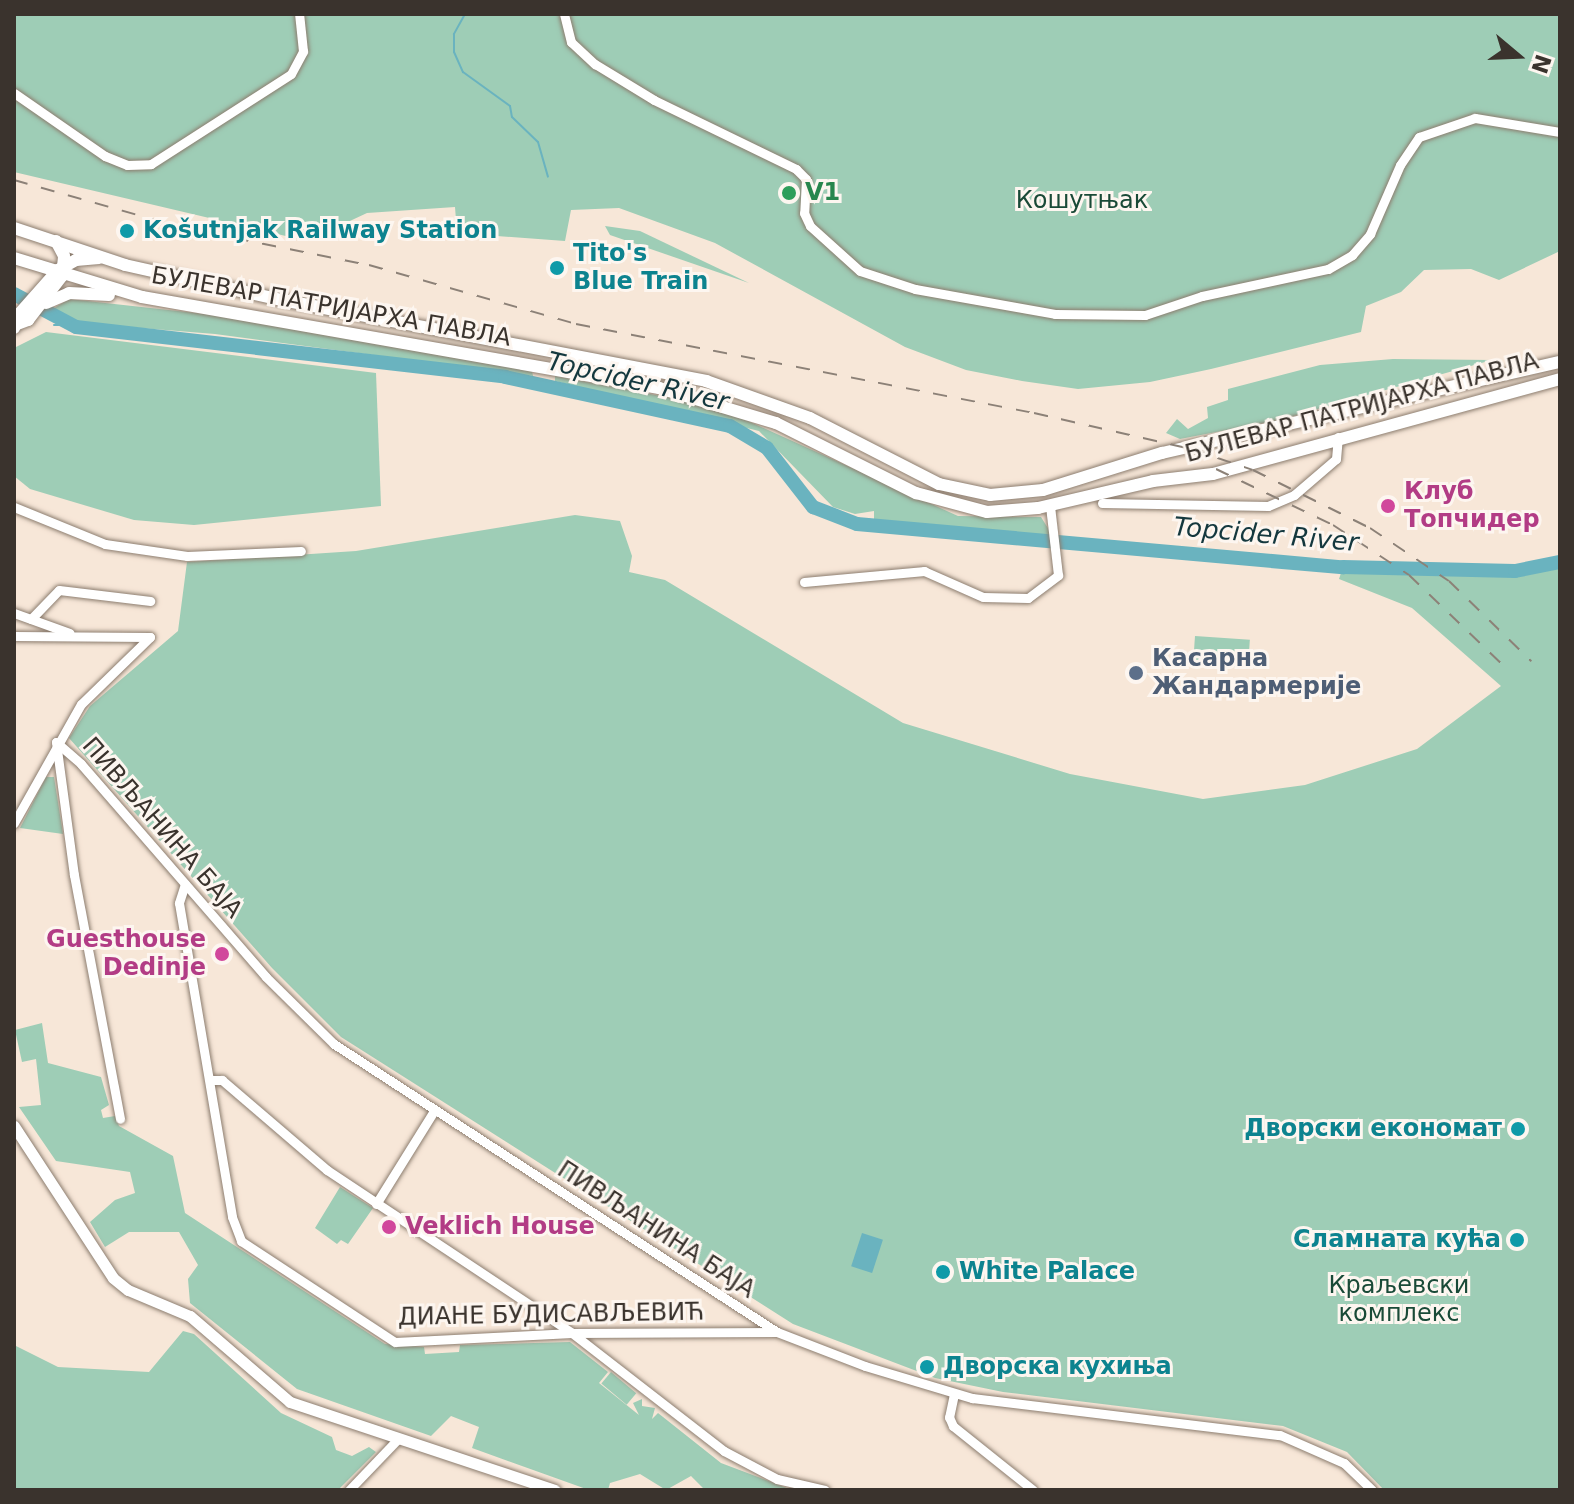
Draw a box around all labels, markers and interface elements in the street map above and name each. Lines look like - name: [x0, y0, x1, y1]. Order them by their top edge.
- north arrow: [1478, 16, 1558, 96]
- text: N: [1526, 51, 1556, 77]
- place label: V1: [805, 179, 840, 207]
- marker: V1: [780, 184, 798, 202]
- park label: Кошутњак: [1016, 187, 1148, 215]
- place label: Košutnjak Railway Station: [143, 217, 497, 245]
- marker: Košutnjak Railway Station: [118, 222, 136, 240]
- place label: Tito's Blue Train: [573, 240, 708, 296]
- marker: Tito's Blue Train: [548, 259, 566, 277]
- street label: БУЛЕВАР ПАТРИЈАРХА ПАВЛА: [149, 261, 513, 353]
- water label: Topcider River: [544, 346, 732, 418]
- street label: БУЛЕВАР ПАТРИЈАРХА ПАВЛА: [1182, 347, 1542, 469]
- place label: Клуб Топчидер: [1404, 478, 1540, 534]
- marker: Клуб Топчидер: [1379, 497, 1397, 515]
- water label: Topcider River: [1172, 511, 1360, 559]
- place label: Касарна Жандармерије: [1152, 645, 1361, 701]
- marker: Касарна Жандармерије: [1127, 664, 1145, 682]
- street label: ПИВЉАНИНА БАЈА: [76, 732, 248, 924]
- place label: Guesthouse Dedinje: [46, 926, 206, 982]
- marker: Guesthouse Dedinje: [213, 945, 231, 963]
- place label: Дворски економат: [1244, 1115, 1502, 1143]
- marker: Дворски економат: [1509, 1120, 1527, 1138]
- street label: ПИВЉАНИНА БАЈА: [552, 1155, 760, 1305]
- place label: Veklich House: [405, 1213, 595, 1241]
- marker: Veklich House: [380, 1218, 398, 1236]
- place label: Сламната кућа: [1293, 1226, 1501, 1254]
- marker: Сламната кућа: [1508, 1231, 1526, 1249]
- place label: White Palace: [959, 1258, 1135, 1286]
- marker: White Palace: [934, 1263, 952, 1281]
- park label: Краљевски комплекс: [1329, 1272, 1469, 1328]
- street label: ДИАНЕ БУДИСАВЉЕВИЋ: [398, 1298, 704, 1332]
- place label: Дворска кухиња: [943, 1353, 1172, 1381]
- marker: Дворска кухиња: [918, 1358, 936, 1376]

